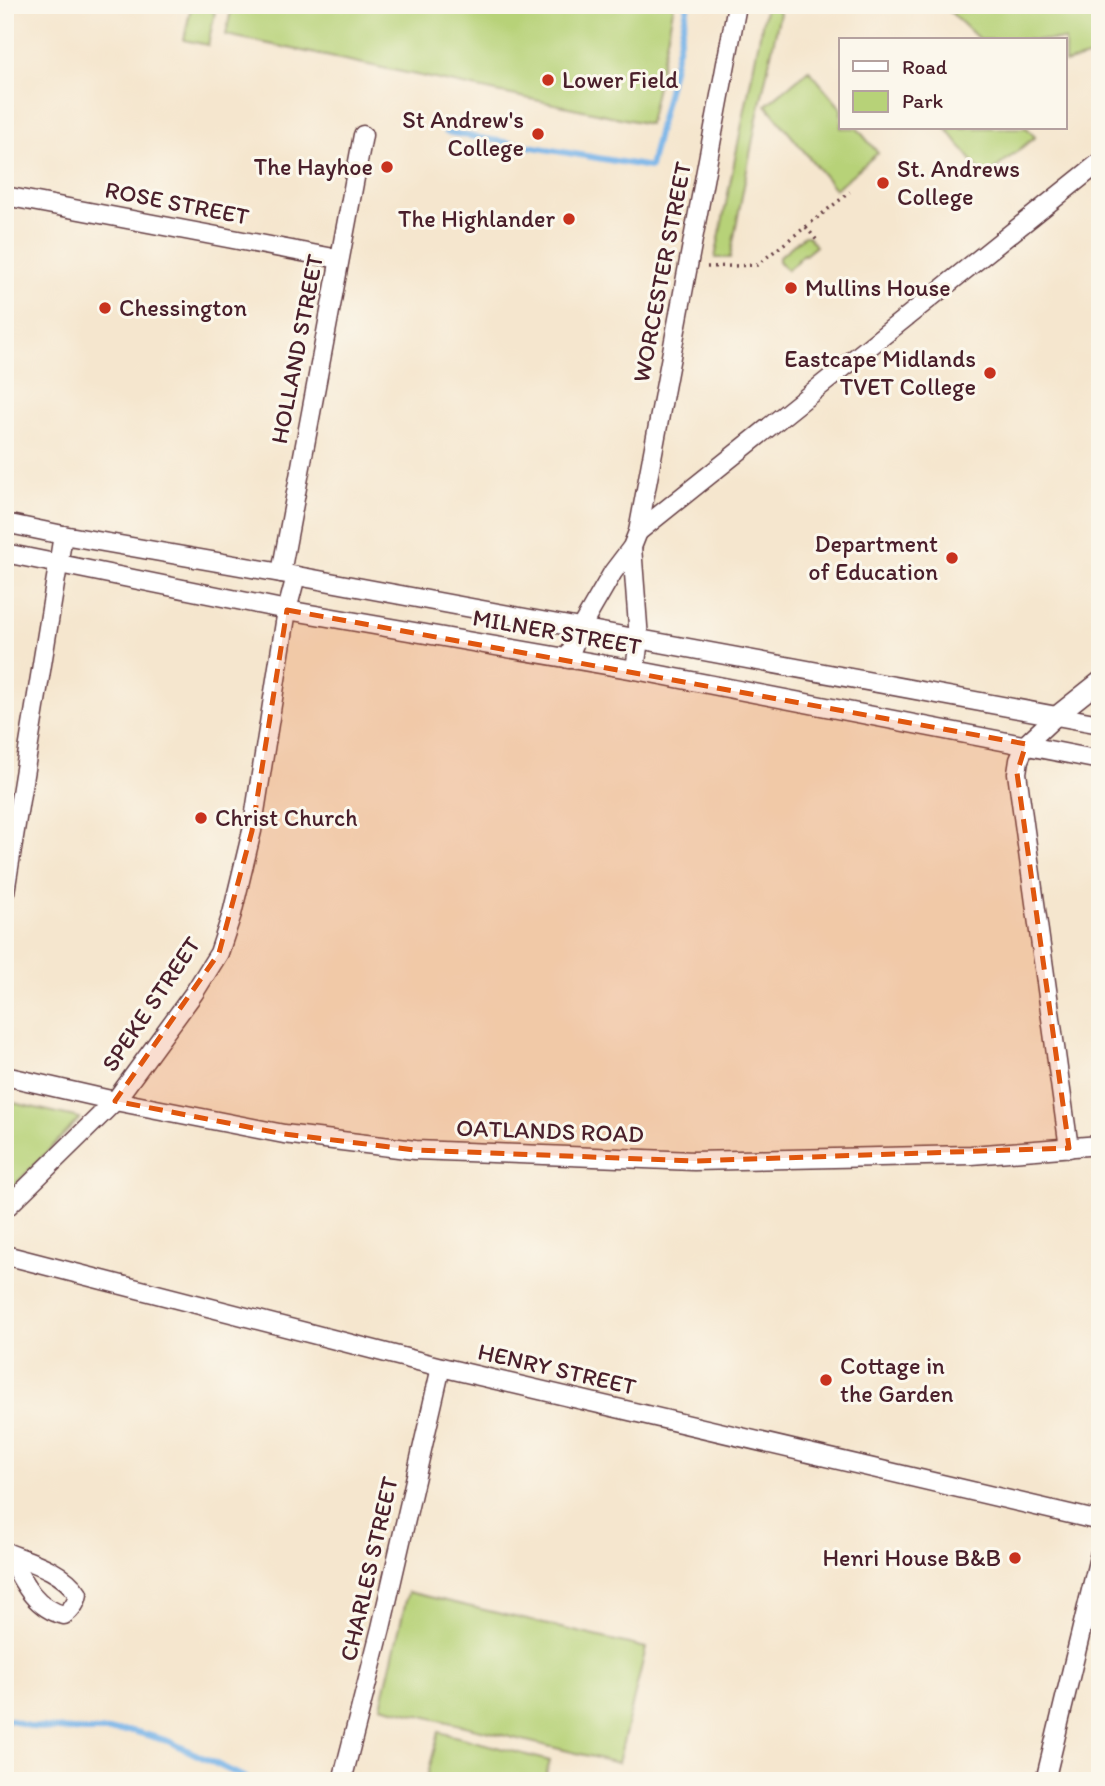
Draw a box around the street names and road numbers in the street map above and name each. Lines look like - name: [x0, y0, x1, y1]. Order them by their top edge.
- street label: WORCESTER STREET: [626, 159, 697, 385]
- street label: ROSE STREET: [103, 174, 252, 231]
- street label: HOLLAND STREET: [264, 251, 329, 446]
- street label: MILNER STREET: [470, 602, 644, 661]
- street label: SPEKE STREET: [95, 930, 207, 1077]
- street label: OATLANDS ROAD: [456, 1113, 645, 1148]
- street label: HENRY STREET: [475, 1336, 640, 1401]
- street label: CHARLES STREET: [333, 1473, 404, 1664]

